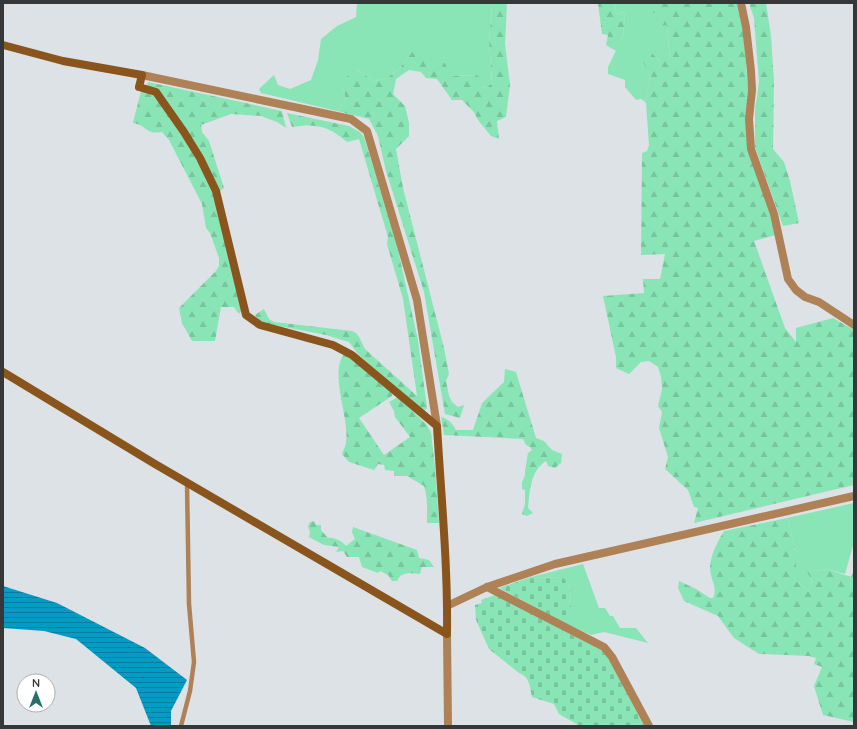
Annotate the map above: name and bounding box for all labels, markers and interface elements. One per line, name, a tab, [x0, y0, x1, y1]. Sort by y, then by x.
north arrow	[16, 673, 56, 713]
text: N	[32, 676, 40, 690]

